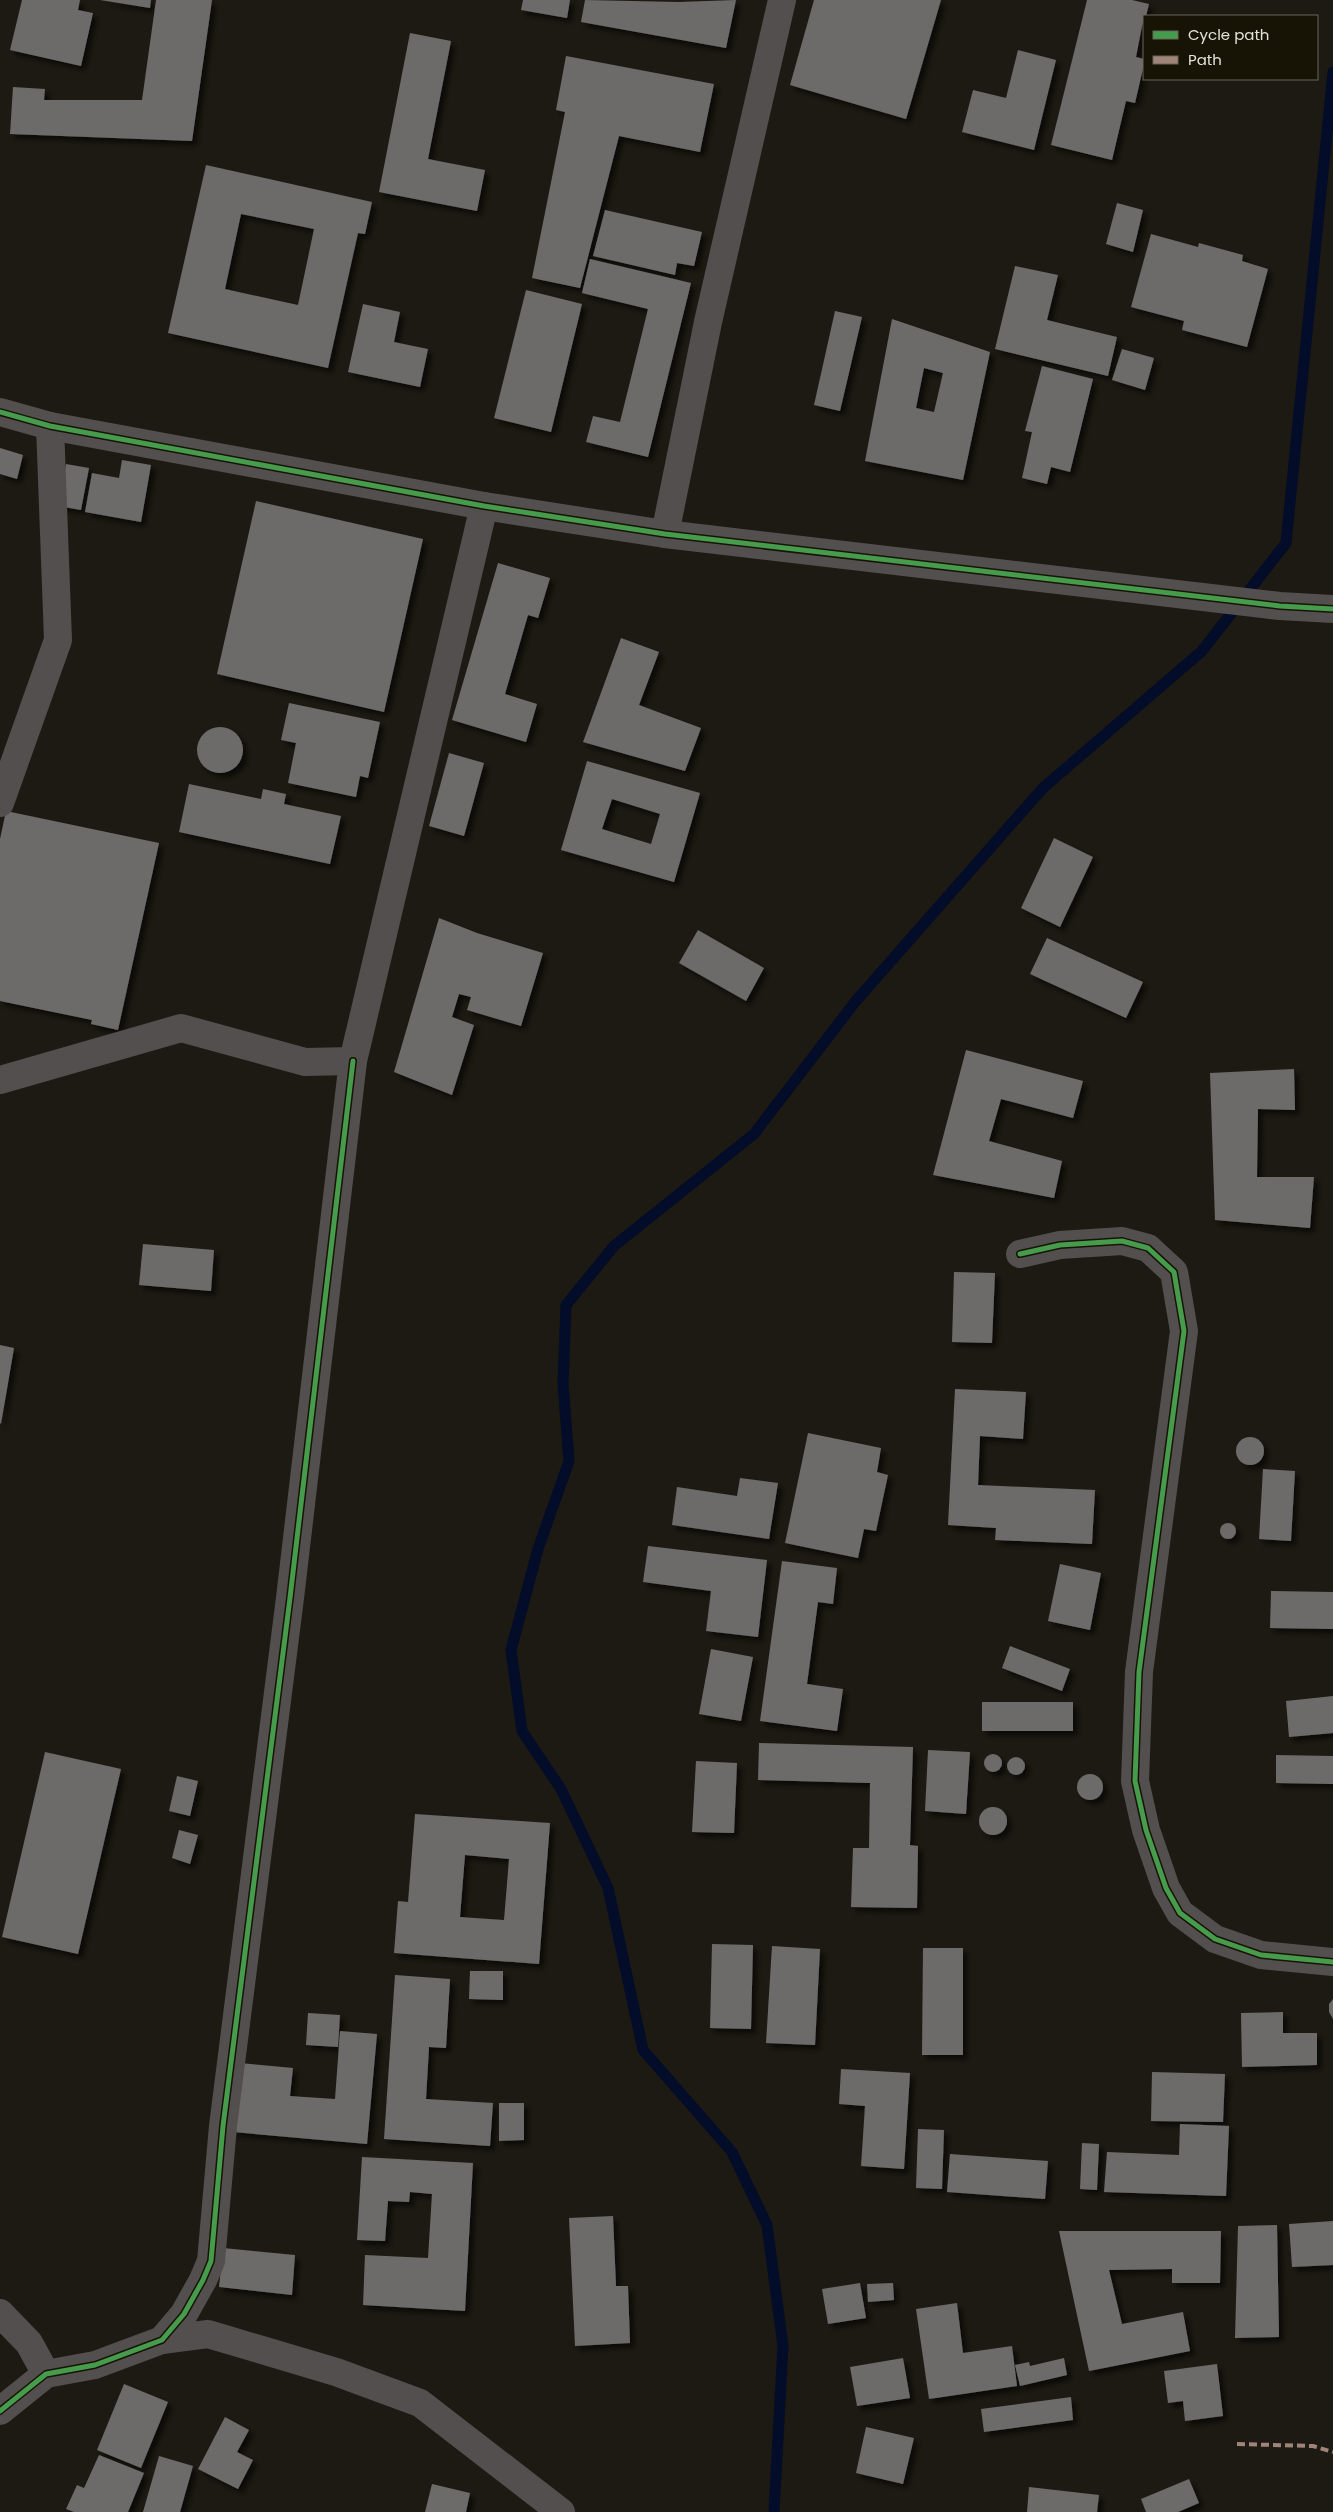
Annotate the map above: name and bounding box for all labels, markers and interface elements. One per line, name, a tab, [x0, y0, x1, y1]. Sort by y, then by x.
legend	[1143, 15, 1318, 80]
text: Cycle path	[1188, 24, 1269, 45]
text: Path	[1188, 49, 1222, 70]

